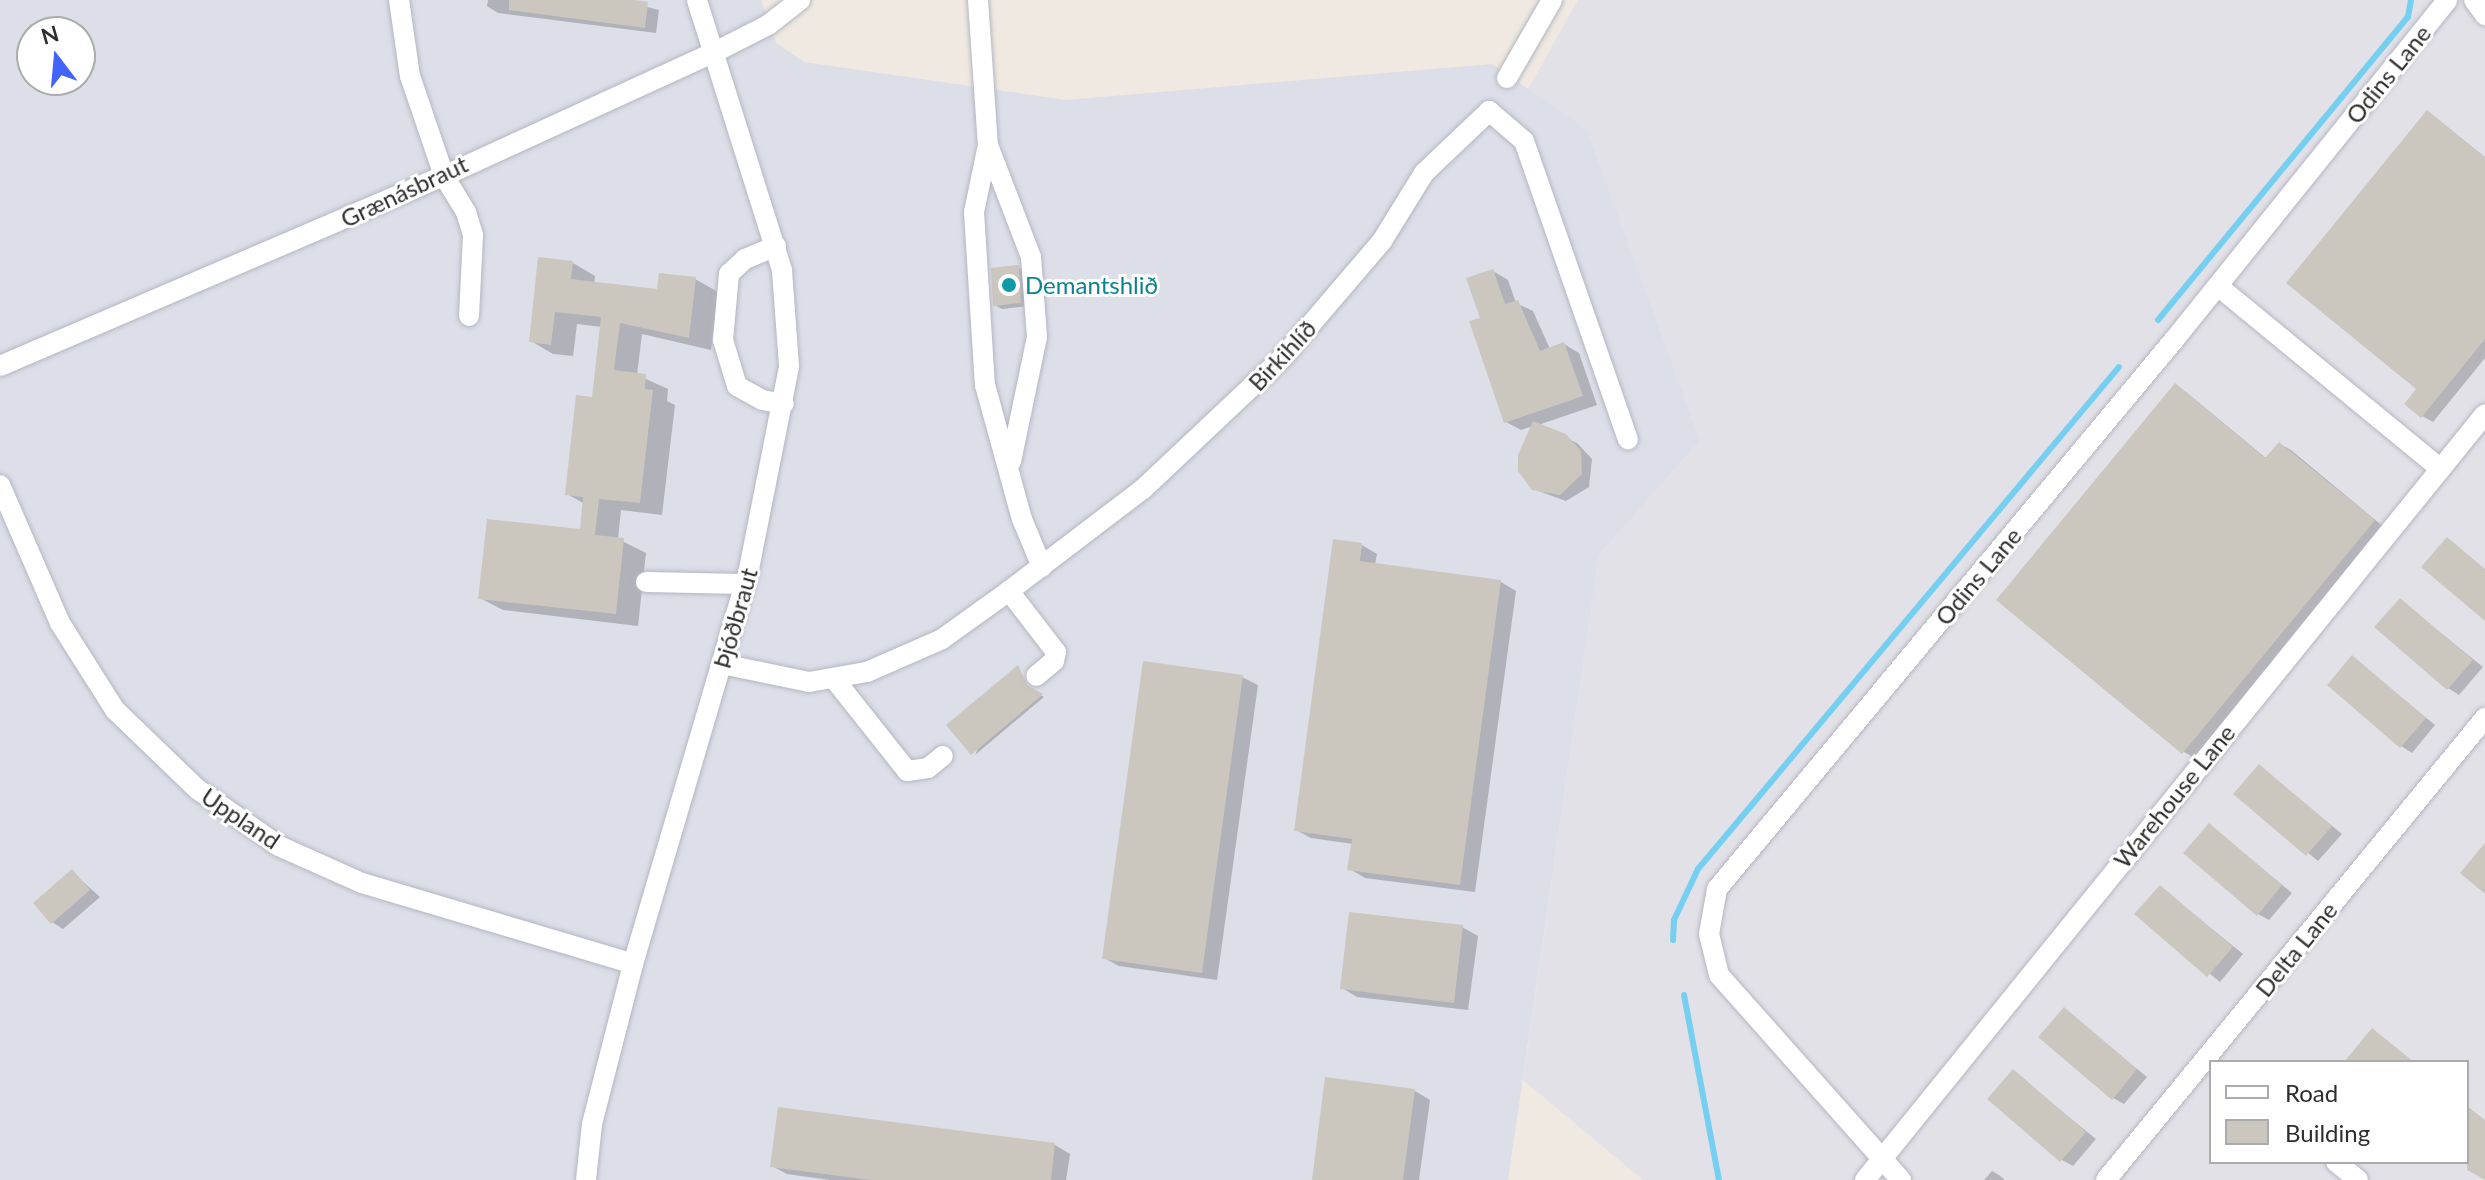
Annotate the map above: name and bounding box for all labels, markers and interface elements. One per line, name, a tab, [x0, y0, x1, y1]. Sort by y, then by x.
north arrow	[16, 16, 96, 96]
text: N	[38, 19, 62, 50]
street label: Odins Lane	[2340, 19, 2436, 129]
street label: Grænásbraut	[336, 149, 472, 233]
place label: Demantshlið	[1025, 271, 1158, 299]
marker: Demantshlið	[1000, 276, 1018, 294]
street label: Birkihlíð	[1242, 314, 1322, 396]
street label: Odins Lane	[1929, 521, 2027, 631]
street label: Þjóðbraut	[707, 564, 763, 672]
street label: Warehouse Lane	[2107, 718, 2241, 874]
street label: Uppland	[196, 781, 286, 855]
street label: Delta Lane	[2249, 896, 2343, 1002]
legend	[2209, 1060, 2469, 1164]
text: Road	[2285, 1078, 2338, 1107]
text: Building	[2285, 1118, 2370, 1147]

